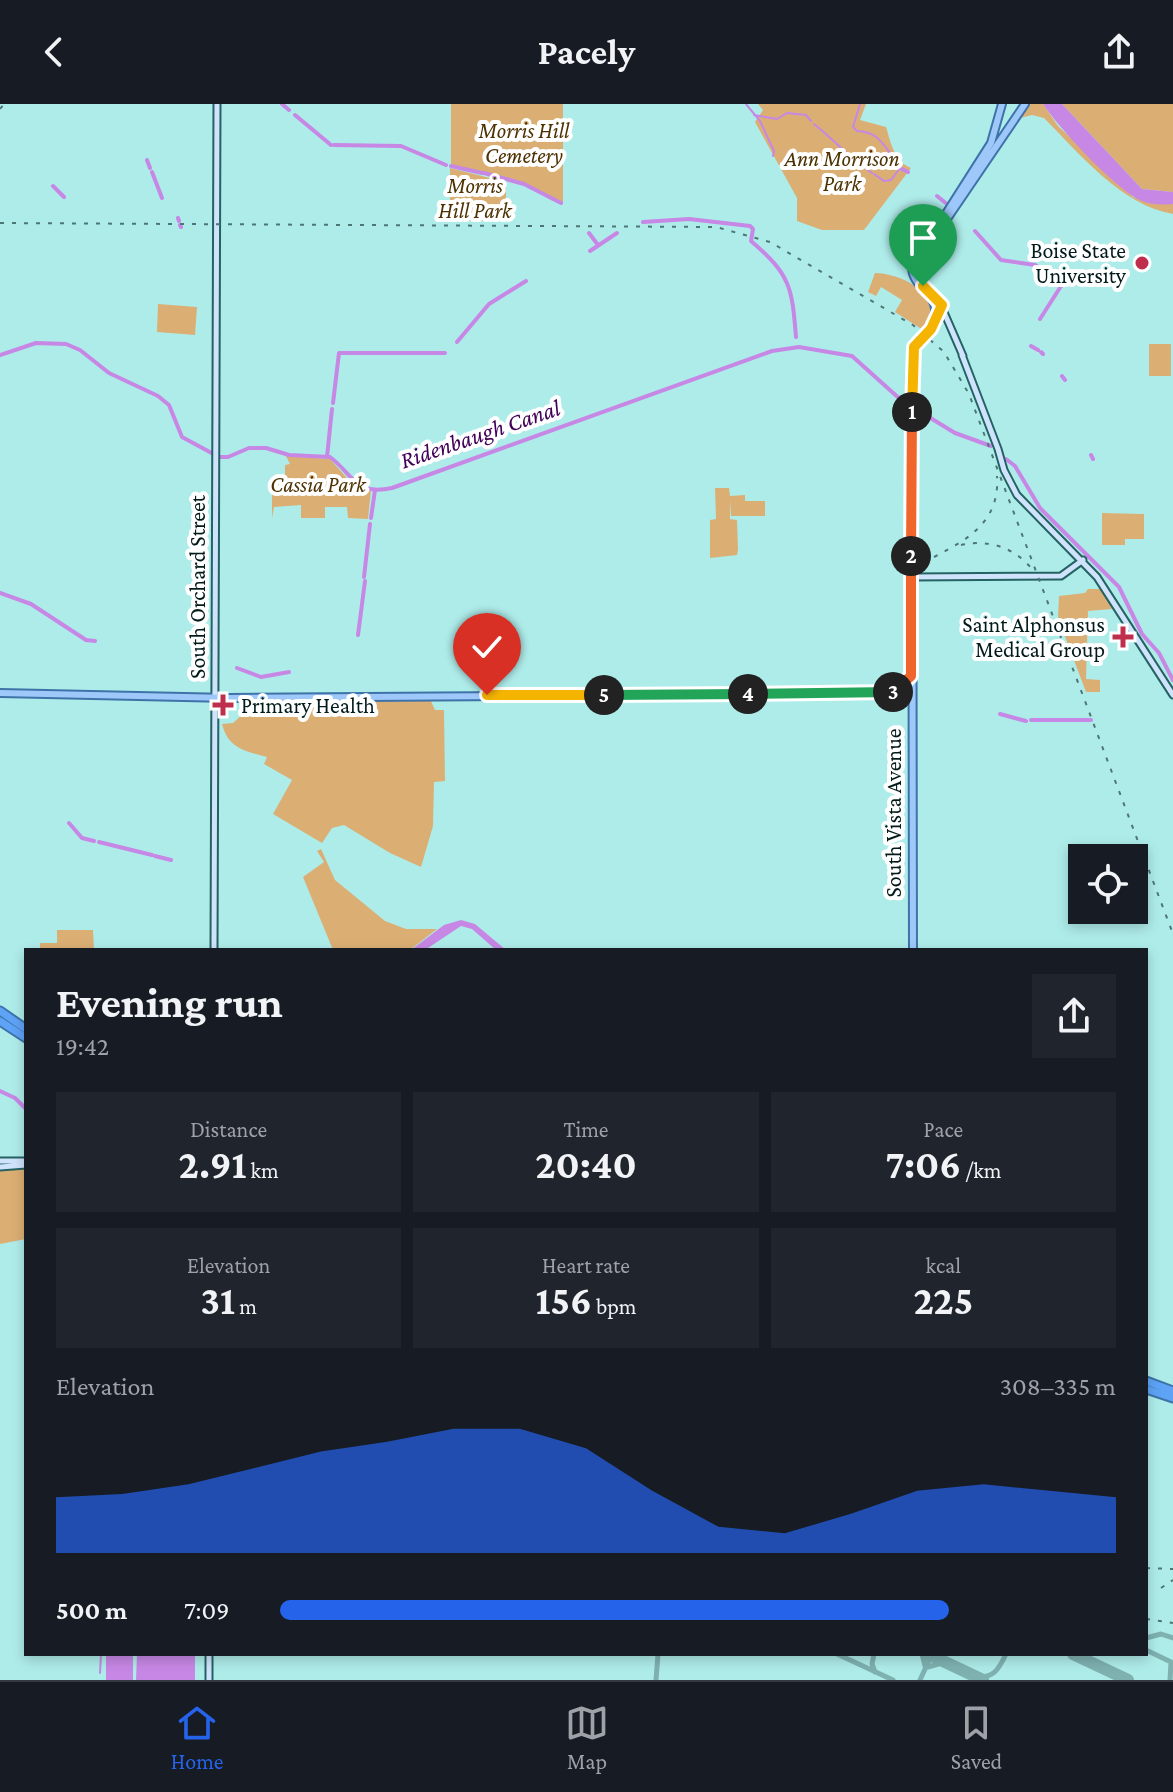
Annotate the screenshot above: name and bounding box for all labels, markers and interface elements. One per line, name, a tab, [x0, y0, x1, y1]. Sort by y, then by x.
icon: back	[32, 30, 76, 74]
icon: share	[1097, 30, 1141, 74]
text: Pacely	[538, 32, 635, 72]
park label: Morris Hill Cemetery	[478, 118, 570, 168]
park label: Ann Morrison Park	[783, 146, 900, 196]
park label: Morris Hill Park	[438, 173, 513, 223]
pin	[889, 204, 957, 286]
icon: arrive	[901, 216, 945, 260]
place label: Boise State University	[1030, 238, 1127, 288]
marker: Boise State University	[1133, 254, 1151, 272]
pin: 1	[892, 392, 932, 432]
water label: Ridenbaugh Canal	[396, 393, 564, 474]
text: 1	[908, 399, 916, 424]
park label: Cassia Park	[270, 472, 367, 497]
street label: South Orchard Street	[185, 494, 210, 679]
pin: 2	[891, 536, 931, 576]
text: 2	[905, 543, 917, 568]
place label: Saint Alphonsus Medical Group	[962, 612, 1105, 662]
pin	[453, 613, 521, 695]
icon: check	[465, 625, 509, 669]
marker: Saint Alphonsus Medical Group	[1112, 626, 1134, 648]
pin: 3	[873, 672, 913, 712]
pin: 4	[728, 674, 768, 714]
pin: 5	[584, 675, 624, 715]
text: 3	[888, 679, 898, 704]
text: 4	[742, 681, 754, 706]
text: 5	[599, 682, 609, 707]
place label: Primary Health	[241, 693, 375, 718]
marker: Primary Health	[212, 694, 234, 716]
street label: South Vista Avenue	[881, 729, 906, 897]
map controls	[1068, 844, 1148, 924]
button: locate	[1068, 844, 1148, 924]
button: share	[1032, 974, 1116, 1058]
text: Evening run	[56, 978, 283, 1026]
text: 19:42	[56, 1032, 109, 1061]
text: Distance	[190, 1117, 267, 1142]
text: Time	[563, 1117, 609, 1142]
text: Pace	[924, 1117, 963, 1142]
text: 2.91	[179, 1142, 246, 1187]
text: 20:40	[535, 1142, 637, 1187]
text: 7:06	[885, 1142, 961, 1187]
text: km	[246, 1158, 279, 1183]
text: /km	[961, 1158, 1001, 1183]
text: Elevation	[187, 1253, 270, 1278]
text: Heart rate	[542, 1253, 630, 1278]
text: kcal	[926, 1253, 961, 1278]
text: 31	[201, 1278, 235, 1323]
text: 156	[535, 1278, 592, 1323]
text: 225	[913, 1278, 973, 1323]
text: m	[235, 1294, 257, 1319]
text: bpm	[592, 1294, 637, 1319]
text: Elevation	[56, 1372, 154, 1401]
text: 308–335 m	[1000, 1372, 1116, 1401]
text: 500 m	[56, 1596, 127, 1625]
text: 7:09	[184, 1596, 229, 1625]
tab: Home	[171, 1701, 223, 1774]
tab: Map	[565, 1701, 609, 1774]
tab: Saved	[951, 1701, 1002, 1774]

